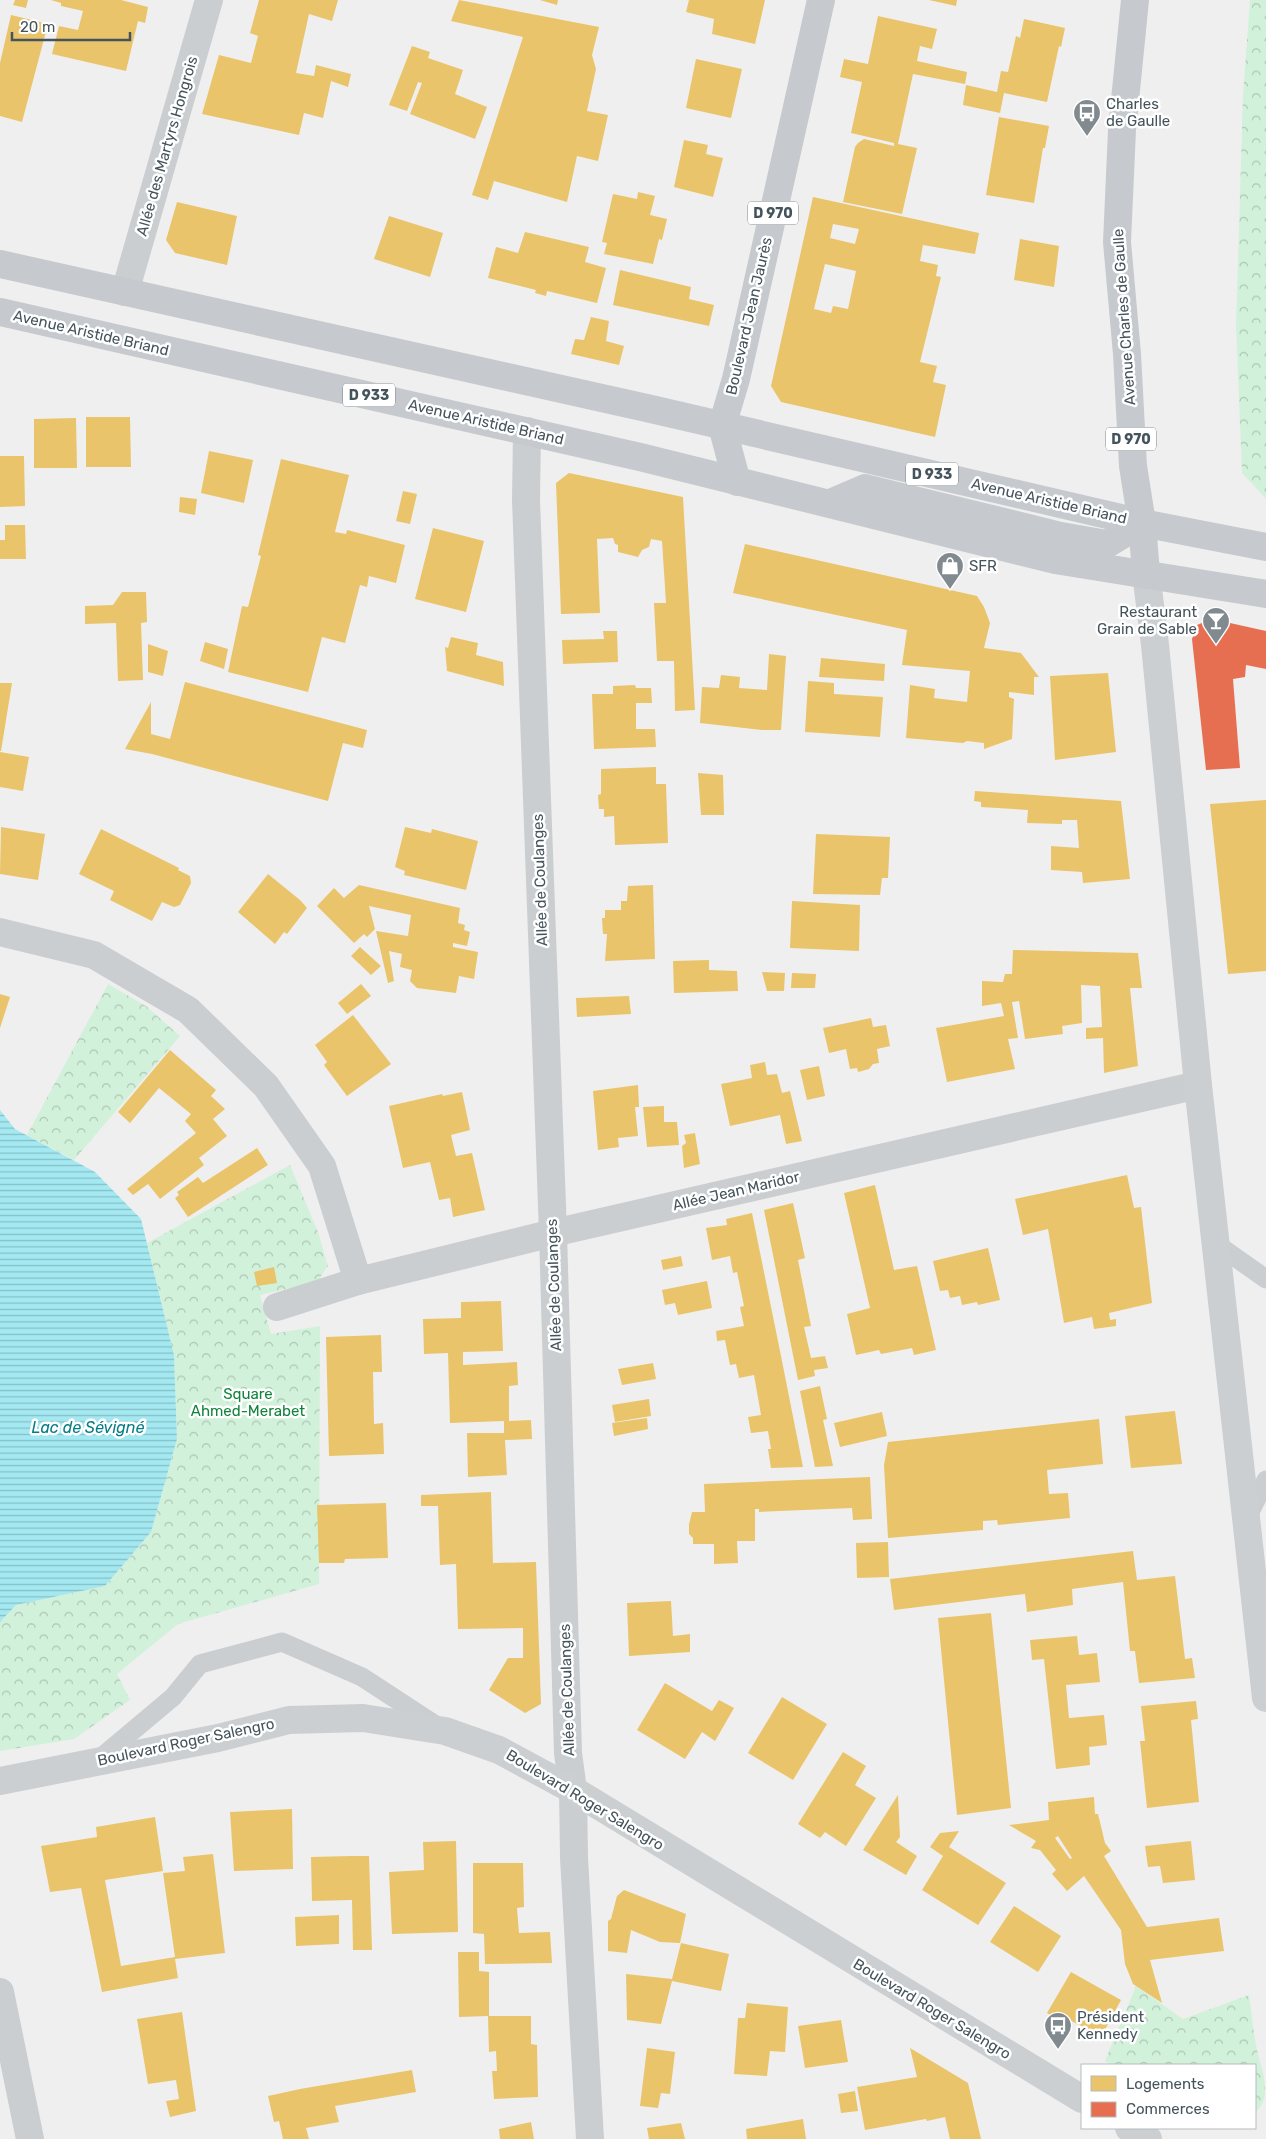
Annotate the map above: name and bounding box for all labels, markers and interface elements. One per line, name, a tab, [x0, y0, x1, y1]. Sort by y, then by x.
scale bar	[12, 10, 130, 42]
text: 20 m	[20, 18, 55, 36]
street label: Allée des Martyrs Hongrois	[133, 54, 201, 238]
place label: Charles de Gaulle	[1106, 95, 1170, 130]
bus stop icon: Charles de Gaulle	[1072, 98, 1102, 137]
road number: D 970	[748, 202, 798, 224]
street label: Avenue Charles de Gaulle	[1109, 228, 1139, 406]
street label: Boulevard Jean Jaurès	[722, 235, 776, 397]
street label: Avenue Aristide Briand	[12, 306, 170, 360]
road number: D 933	[343, 384, 395, 406]
street label: Avenue Aristide Briand	[407, 395, 565, 449]
road number: D 970	[1106, 428, 1156, 450]
road number: D 933	[906, 462, 958, 486]
street label: Avenue Aristide Briand	[970, 474, 1128, 528]
shop icon: SFR	[935, 551, 965, 590]
place label: SFR	[969, 557, 997, 575]
place label: Restaurant Grain de Sable	[1097, 603, 1197, 638]
bar icon: Restaurant Grain de Sable	[1201, 606, 1231, 645]
street label: Allée de Coulanges	[529, 813, 551, 947]
street label: Allée Jean Maridor	[671, 1168, 801, 1214]
street label: Allée de Coulanges	[543, 1218, 565, 1352]
park label: Square Ahmed-Merabet	[191, 1385, 305, 1420]
water label: Lac de Sévigné	[32, 1418, 145, 1437]
street label: Allée de Coulanges	[556, 1623, 578, 1757]
street label: Boulevard Roger Salengro	[96, 1714, 276, 1770]
street label: Boulevard Roger Salengro	[503, 1746, 667, 1854]
street label: Boulevard Roger Salengro	[850, 1955, 1014, 2063]
place label: Président Kennedy	[1077, 2008, 1144, 2043]
bus stop icon: Président Kennedy	[1043, 2011, 1073, 2050]
legend	[1081, 2064, 1256, 2129]
text: Logements	[1126, 2075, 1205, 2093]
text: Commerces	[1126, 2100, 1210, 2118]

